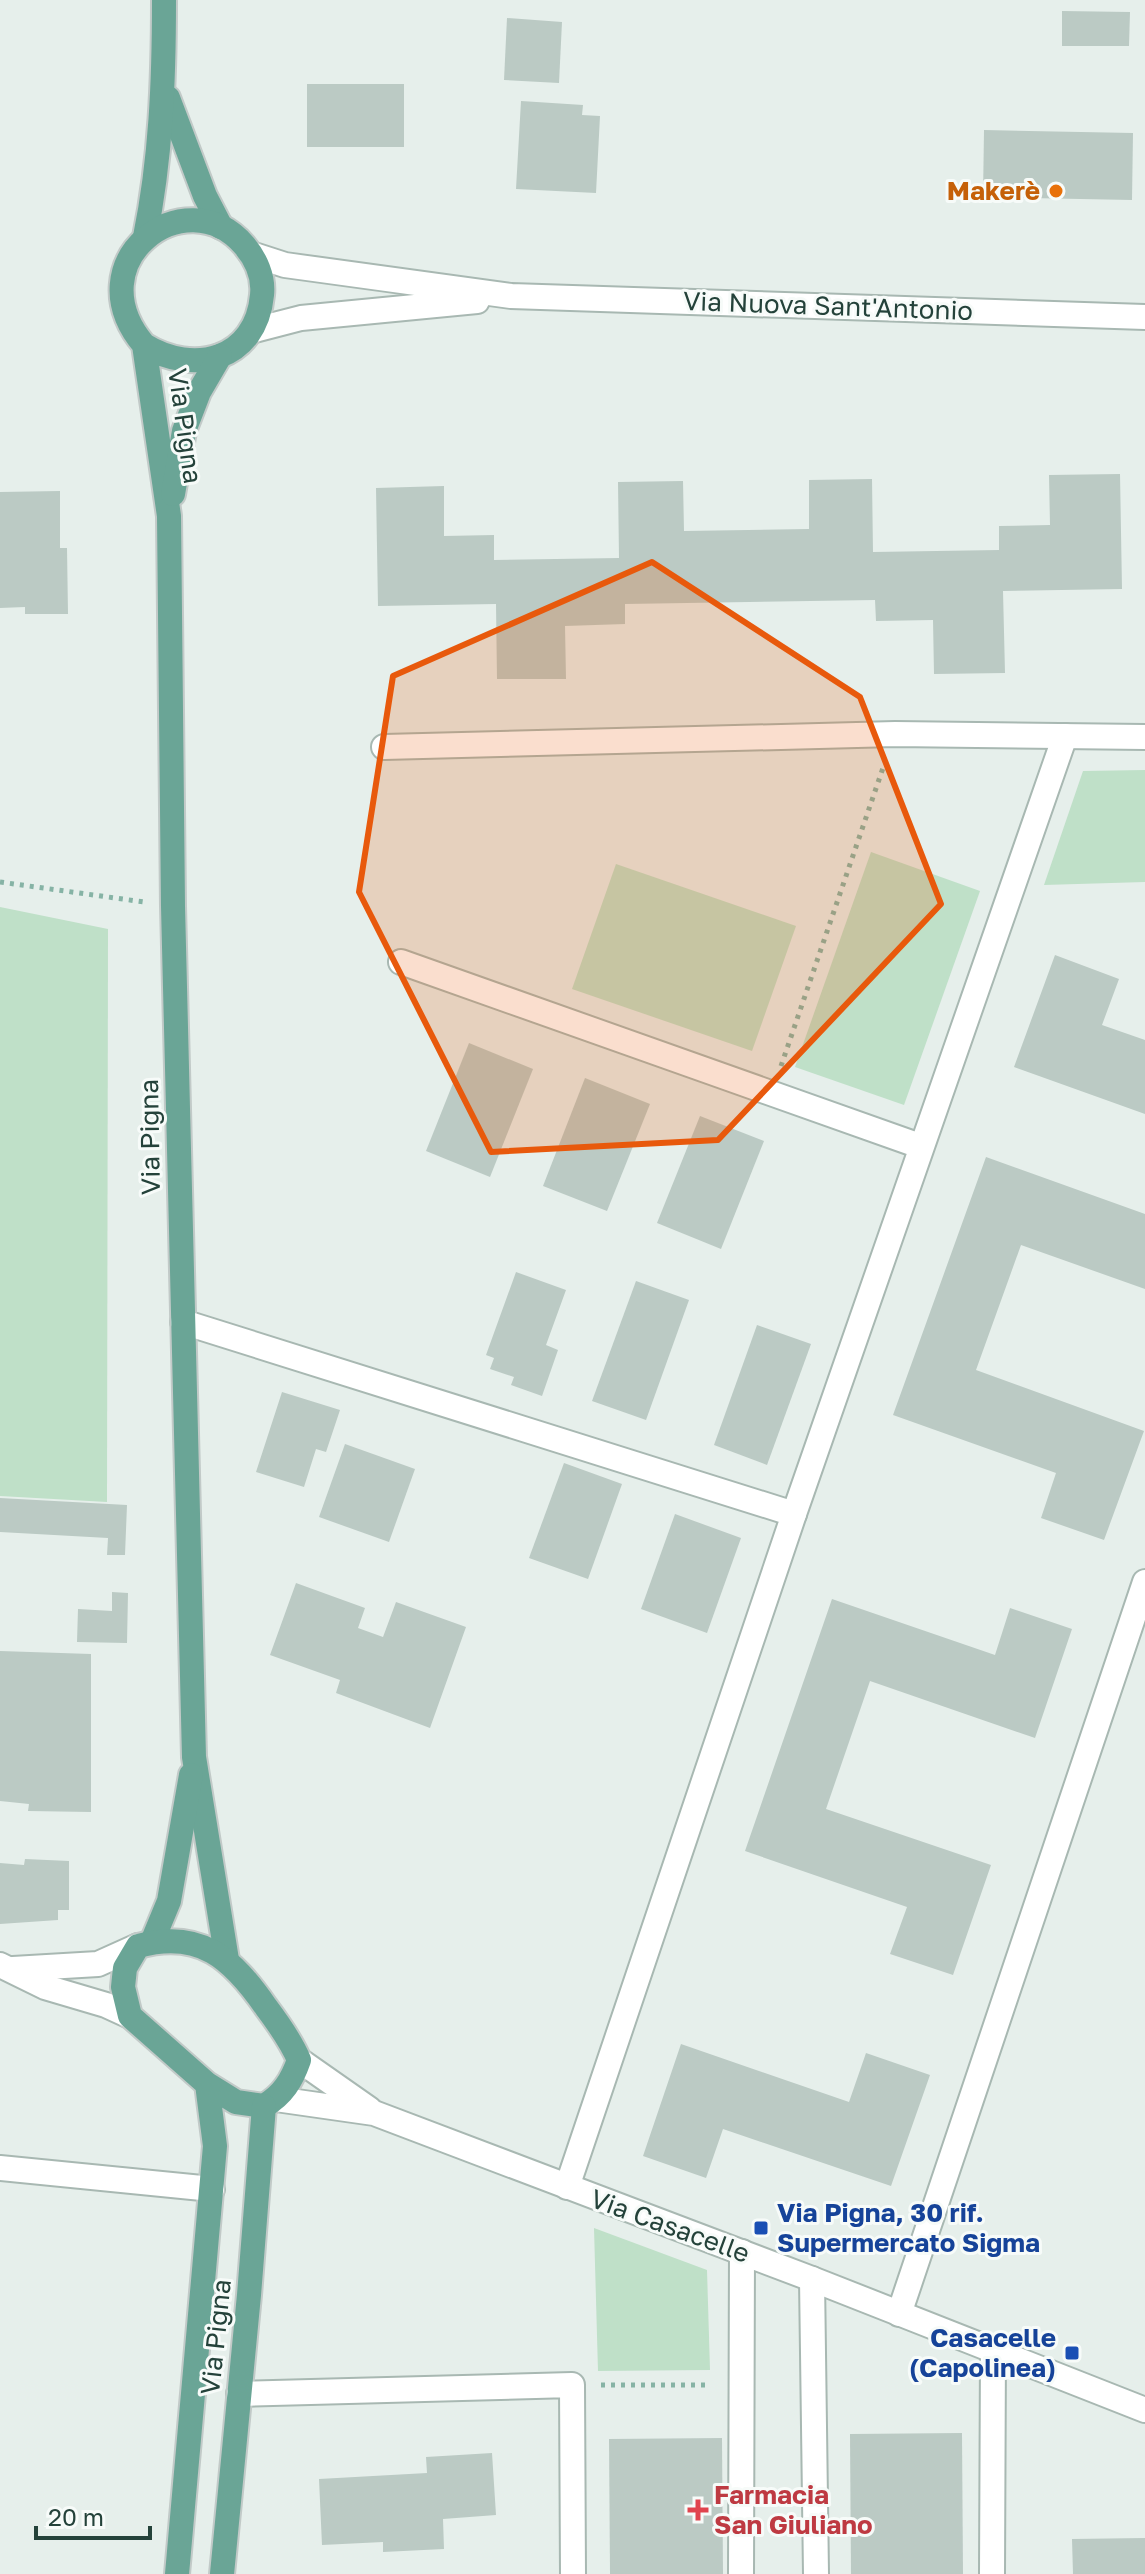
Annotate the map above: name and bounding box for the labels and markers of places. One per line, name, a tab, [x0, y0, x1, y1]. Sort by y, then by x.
place label: Makerè	[947, 175, 1040, 206]
marker: Makerè	[1047, 182, 1065, 200]
place label: Via Pigna, 30 rif. Supermercato Sigma	[777, 2197, 1040, 2258]
marker: Via Pigna, 30 rif. Supermercato Sigma	[752, 2219, 770, 2237]
place label: Casacelle (Capolinea)	[909, 2322, 1056, 2383]
marker: Casacelle (Capolinea)	[1063, 2344, 1081, 2362]
place label: Farmacia San Giuliano	[714, 2479, 873, 2540]
marker: Farmacia San Giuliano	[689, 2501, 707, 2519]

